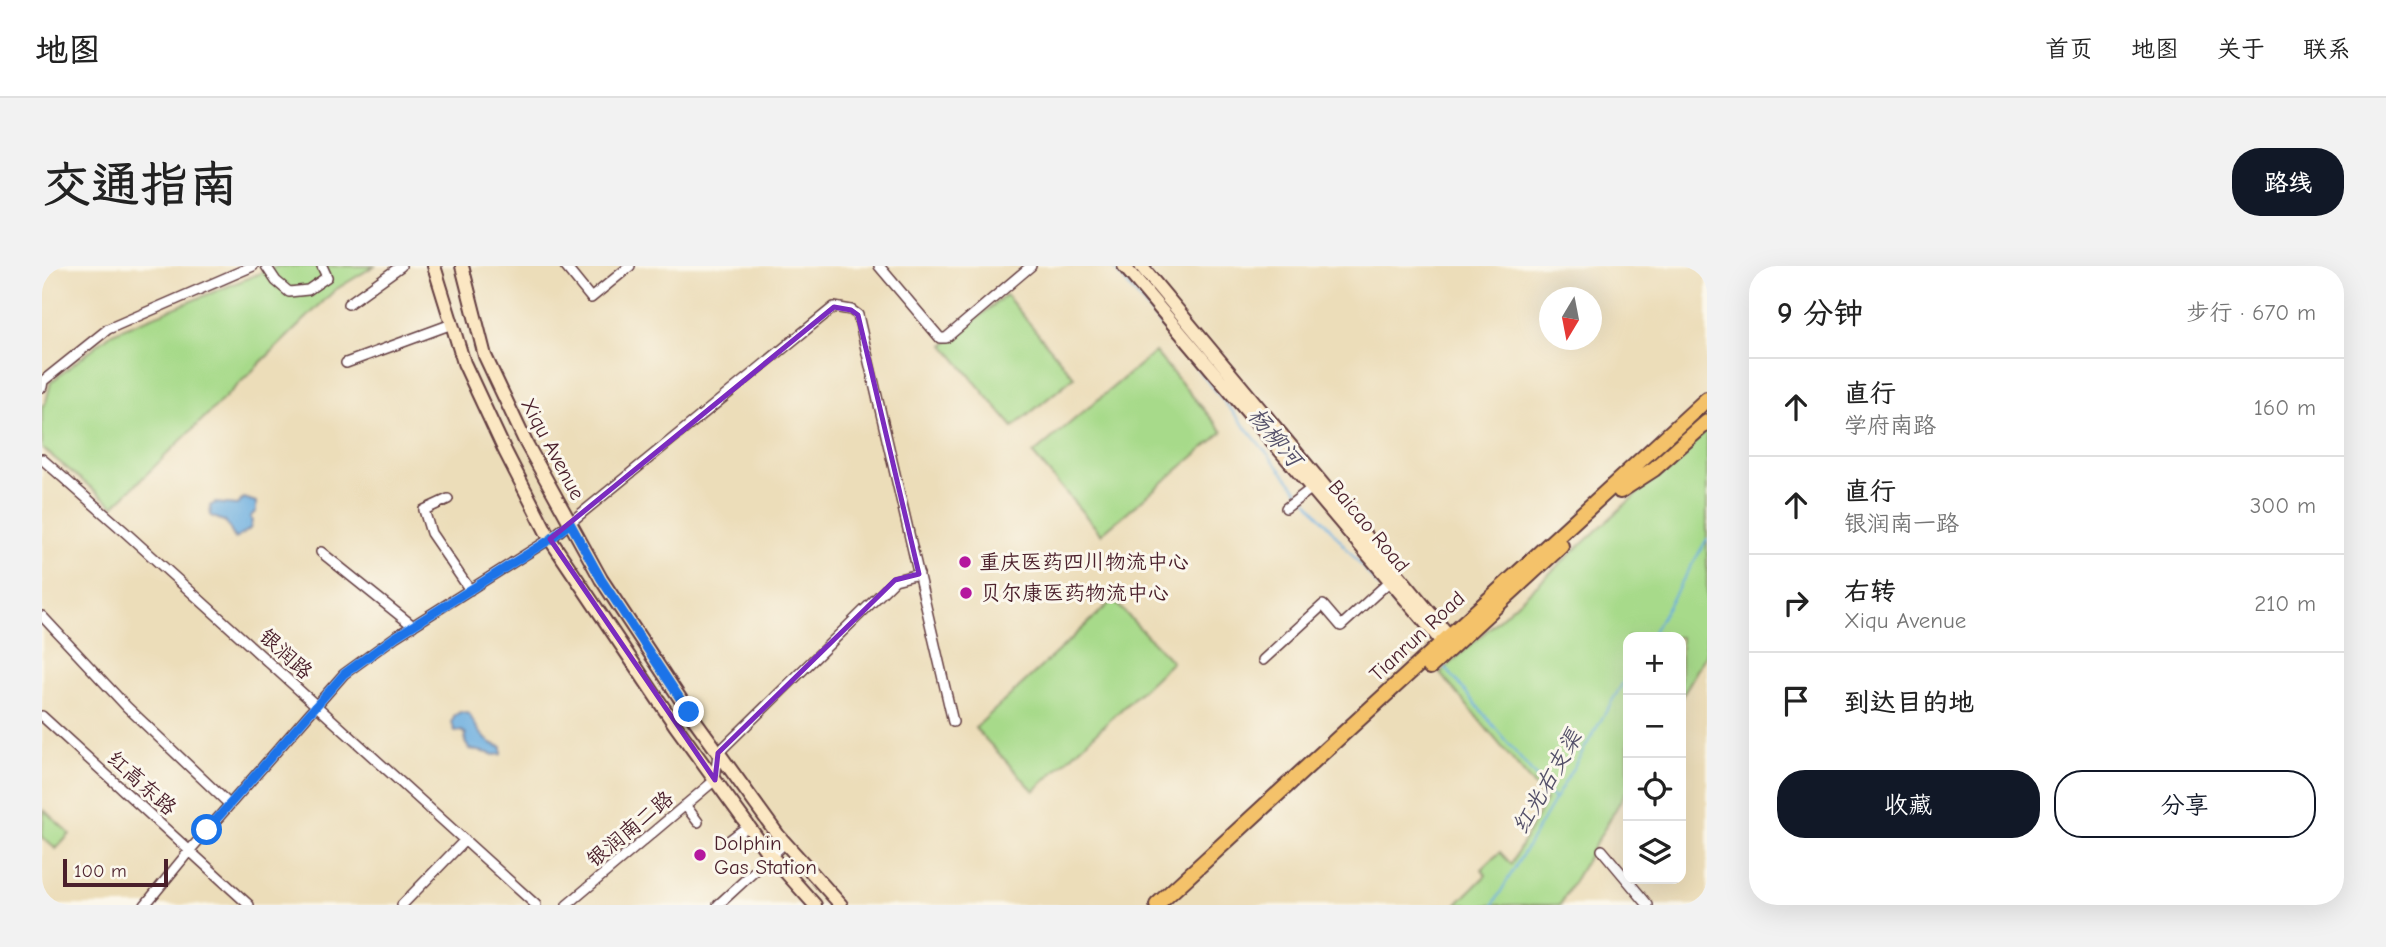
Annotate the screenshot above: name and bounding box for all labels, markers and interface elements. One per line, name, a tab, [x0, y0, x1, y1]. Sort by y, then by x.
text: 地图	[35, 31, 101, 69]
text: 首页	[2045, 35, 2093, 63]
text: 地图	[2131, 35, 2179, 63]
text: 关于	[2217, 35, 2265, 63]
text: 联系	[2303, 35, 2351, 63]
button: 路线	[2232, 148, 2344, 216]
text: 交通指南	[42, 157, 238, 213]
north arrow	[1539, 287, 1602, 350]
text: 9 分钟	[1777, 296, 1863, 331]
text: 步行 · 670 m	[2187, 299, 2316, 326]
text: 直行	[1844, 379, 1896, 409]
icon: ahead	[1777, 388, 1815, 426]
street label: Xiqu Avenue	[516, 394, 590, 504]
text: 160 m	[2254, 394, 2316, 421]
water label: 杨柳河	[1242, 402, 1310, 475]
text: 学府南路	[1844, 412, 1936, 439]
street label: Baicao Road	[1323, 475, 1415, 577]
text: 直行	[1844, 477, 1896, 507]
icon: ahead	[1777, 486, 1815, 524]
text: 300 m	[2250, 492, 2316, 519]
text: 银润南一路	[1844, 510, 1959, 537]
place label: 重庆医药四川物流中心	[979, 550, 1189, 574]
marker: 重庆医药四川物流中心	[957, 554, 973, 570]
text: 右转	[1844, 577, 1896, 607]
place label: 贝尔康医药物流中心	[980, 581, 1169, 605]
icon: right	[1777, 584, 1815, 622]
marker: 贝尔康医药物流中心	[958, 585, 974, 601]
street label: Tianrun Road	[1364, 586, 1470, 686]
text: 210 m	[2254, 590, 2316, 617]
text: Xiqu Avenue	[1844, 607, 1966, 634]
street label: 银润路	[255, 624, 317, 684]
map controls	[1623, 632, 1686, 884]
button: +	[1623, 632, 1686, 695]
icon: arrive	[1777, 682, 1815, 720]
text: 到达目的地	[1844, 688, 1974, 718]
button: −	[1623, 695, 1686, 758]
route end	[673, 696, 704, 727]
water label: 红光右支渠	[1507, 724, 1588, 839]
street label: 红高东路	[103, 746, 181, 820]
button: locate	[1623, 758, 1686, 821]
button: 收藏	[1777, 770, 2040, 838]
button: 分享	[2054, 770, 2316, 838]
street label: 银润南二路	[582, 786, 678, 872]
route start	[191, 814, 222, 845]
button: layers	[1623, 821, 1686, 884]
place label: Dolphin Gas Station	[714, 831, 817, 879]
marker: Dolphin Gas Station	[692, 847, 708, 863]
scale bar	[63, 856, 168, 888]
text: 100 m	[74, 860, 127, 882]

